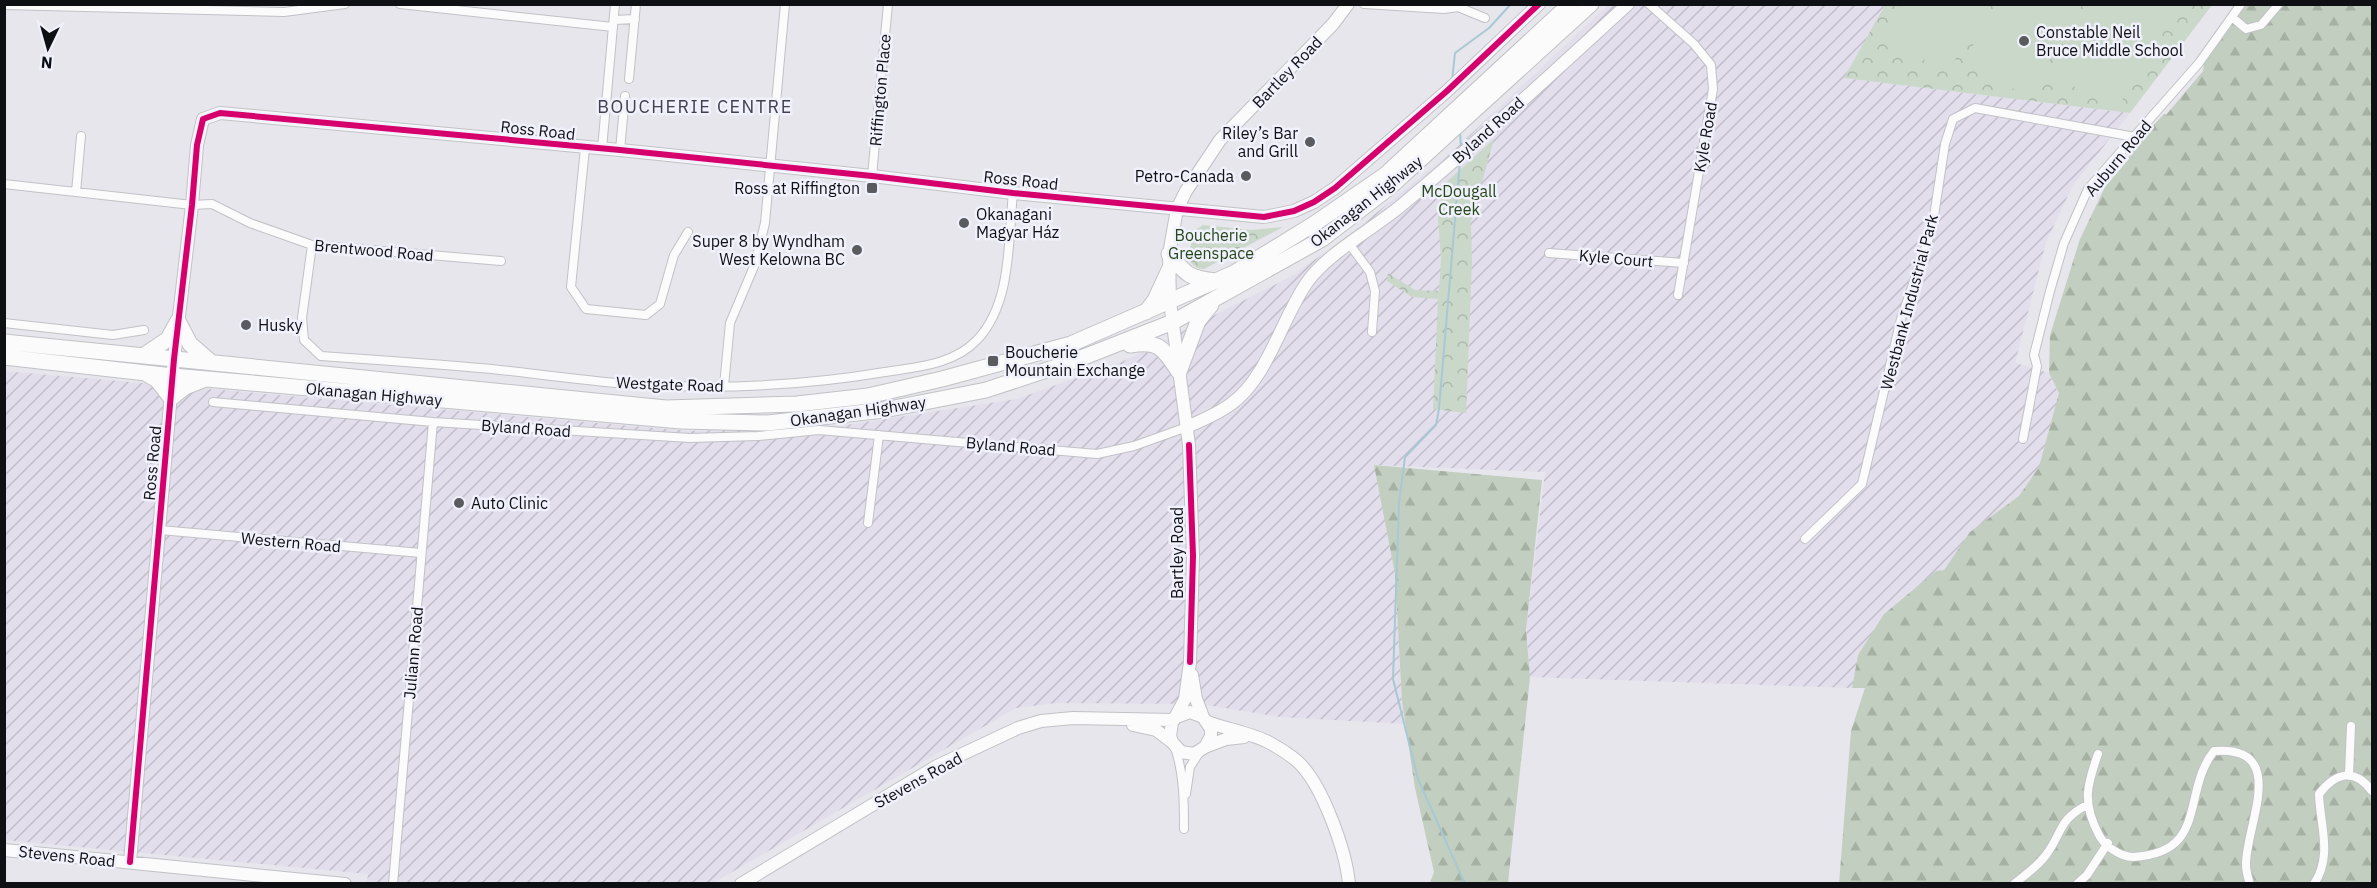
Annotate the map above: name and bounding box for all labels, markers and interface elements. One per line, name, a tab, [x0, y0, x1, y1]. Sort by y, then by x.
north arrow	[18, 18, 78, 78]
place label: Constable Neil Bruce Middle School	[2036, 22, 2183, 60]
street label: Bartley Road	[1248, 32, 1326, 112]
street label: Riffington Place	[865, 33, 895, 147]
marker: Constable Neil Bruce Middle School	[2017, 34, 2031, 48]
text: N	[40, 52, 53, 73]
street label: Byland Road	[1448, 92, 1528, 168]
district label: BOUCHERIE CENTRE	[597, 95, 793, 118]
street label: Kyle Road	[1689, 100, 1721, 174]
street label: Ross Road	[500, 116, 576, 144]
street label: Auburn Road	[2080, 116, 2156, 200]
place label: Riley’s Bar and Grill	[1222, 123, 1298, 161]
marker: Riley’s Bar and Grill	[1303, 135, 1317, 149]
street label: Okanagan Highway	[1306, 151, 1426, 251]
street label: Ross Road	[983, 166, 1059, 194]
place label: Petro-Canada	[1135, 166, 1234, 186]
marker: Petro-Canada	[1239, 169, 1253, 183]
place label: Ross at Riffington	[734, 178, 860, 198]
marker: Ross at Riffington	[865, 181, 879, 195]
park label: McDougall Creek	[1421, 181, 1497, 219]
place label: Okanagani Magyar Ház	[976, 204, 1059, 242]
street label: Westbank Industrial Park	[1876, 211, 1942, 392]
marker: Okanagani Magyar Ház	[957, 216, 971, 230]
park label: Boucherie Greenspace	[1168, 225, 1254, 263]
place label: Super 8 by Wyndham West Kelowna BC	[692, 231, 845, 269]
street label: Brentwood Road	[314, 235, 434, 265]
marker: Super 8 by Wyndham West Kelowna BC	[850, 243, 864, 257]
street label: Kyle Court	[1578, 245, 1654, 271]
place label: Husky	[258, 315, 303, 335]
marker: Husky	[239, 318, 253, 332]
place label: Boucherie Mountain Exchange	[1005, 342, 1146, 380]
marker: Boucherie Mountain Exchange	[986, 354, 1000, 368]
street label: Westgate Road	[616, 372, 724, 396]
street label: Okanagan Highway	[305, 378, 443, 410]
street label: Okanagan Highway	[789, 392, 927, 430]
street label: Byland Road	[480, 415, 572, 441]
street label: Ross Road	[139, 425, 165, 501]
street label: Byland Road	[965, 432, 1057, 460]
place label: Auto Clinic	[471, 493, 548, 513]
marker: Auto Clinic	[452, 496, 466, 510]
street label: Bartley Road	[1167, 507, 1187, 599]
street label: Western Road	[240, 528, 342, 556]
street label: Juliann Road	[399, 606, 427, 700]
street label: Stevens Road	[871, 748, 965, 812]
street label: Stevens Road	[17, 841, 117, 871]

